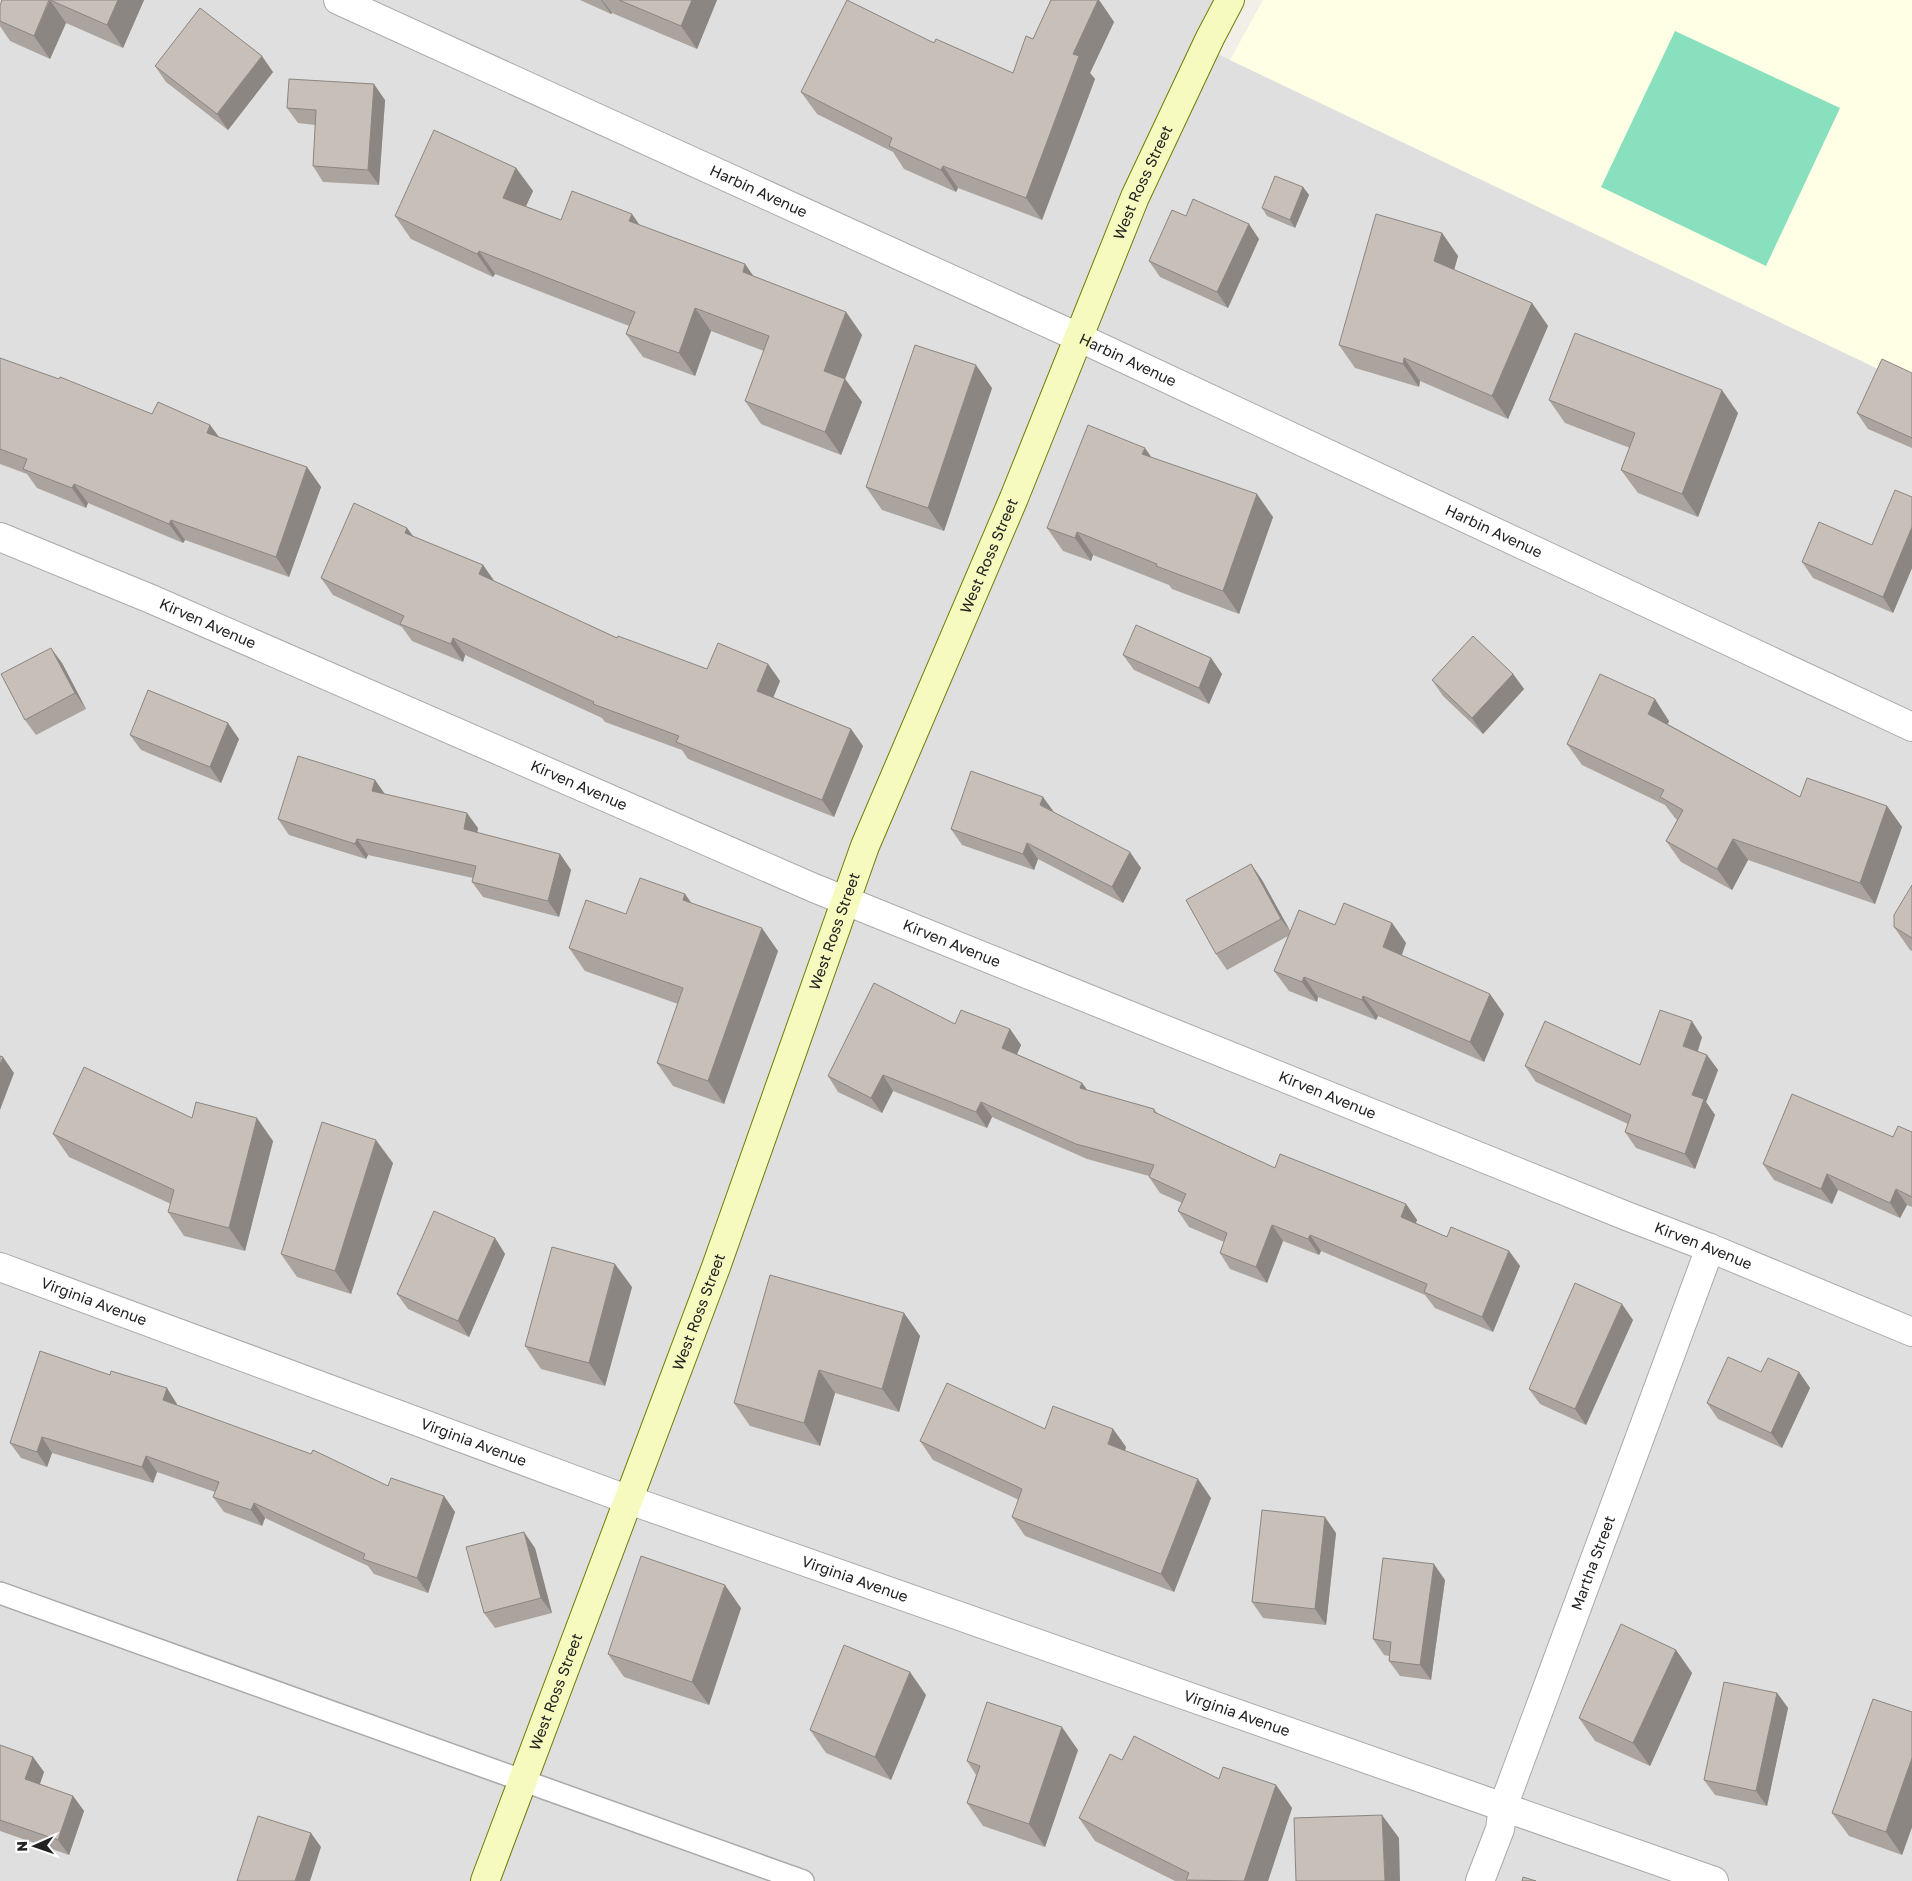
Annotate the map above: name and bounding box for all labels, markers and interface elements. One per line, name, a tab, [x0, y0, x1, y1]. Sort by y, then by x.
street label: West Ross Street	[1109, 122, 1176, 242]
street label: Harbin Avenue	[707, 161, 811, 221]
street label: Harbin Avenue	[1077, 329, 1180, 390]
street label: West Ross Street	[956, 495, 1021, 616]
street label: Harbin Avenue	[1443, 500, 1546, 561]
street label: Kirven Avenue	[157, 594, 259, 652]
street label: Kirven Avenue	[528, 756, 631, 814]
street label: West Ross Street	[805, 870, 863, 992]
street label: Kirven Avenue	[901, 915, 1004, 970]
street label: Kirven Avenue	[1276, 1067, 1379, 1122]
street label: Kirven Avenue	[1652, 1218, 1755, 1273]
street label: West Ross Street	[668, 1251, 728, 1373]
street label: Virginia Avenue	[39, 1273, 150, 1329]
street label: Virginia Avenue	[418, 1414, 530, 1469]
street label: Martha Street	[1567, 1513, 1618, 1613]
street label: Virginia Avenue	[799, 1551, 911, 1605]
street label: West Ross Street	[525, 1631, 585, 1753]
street label: Virginia Avenue	[1182, 1686, 1293, 1740]
north arrow	[10, 1821, 60, 1871]
text: N	[13, 1841, 30, 1852]

